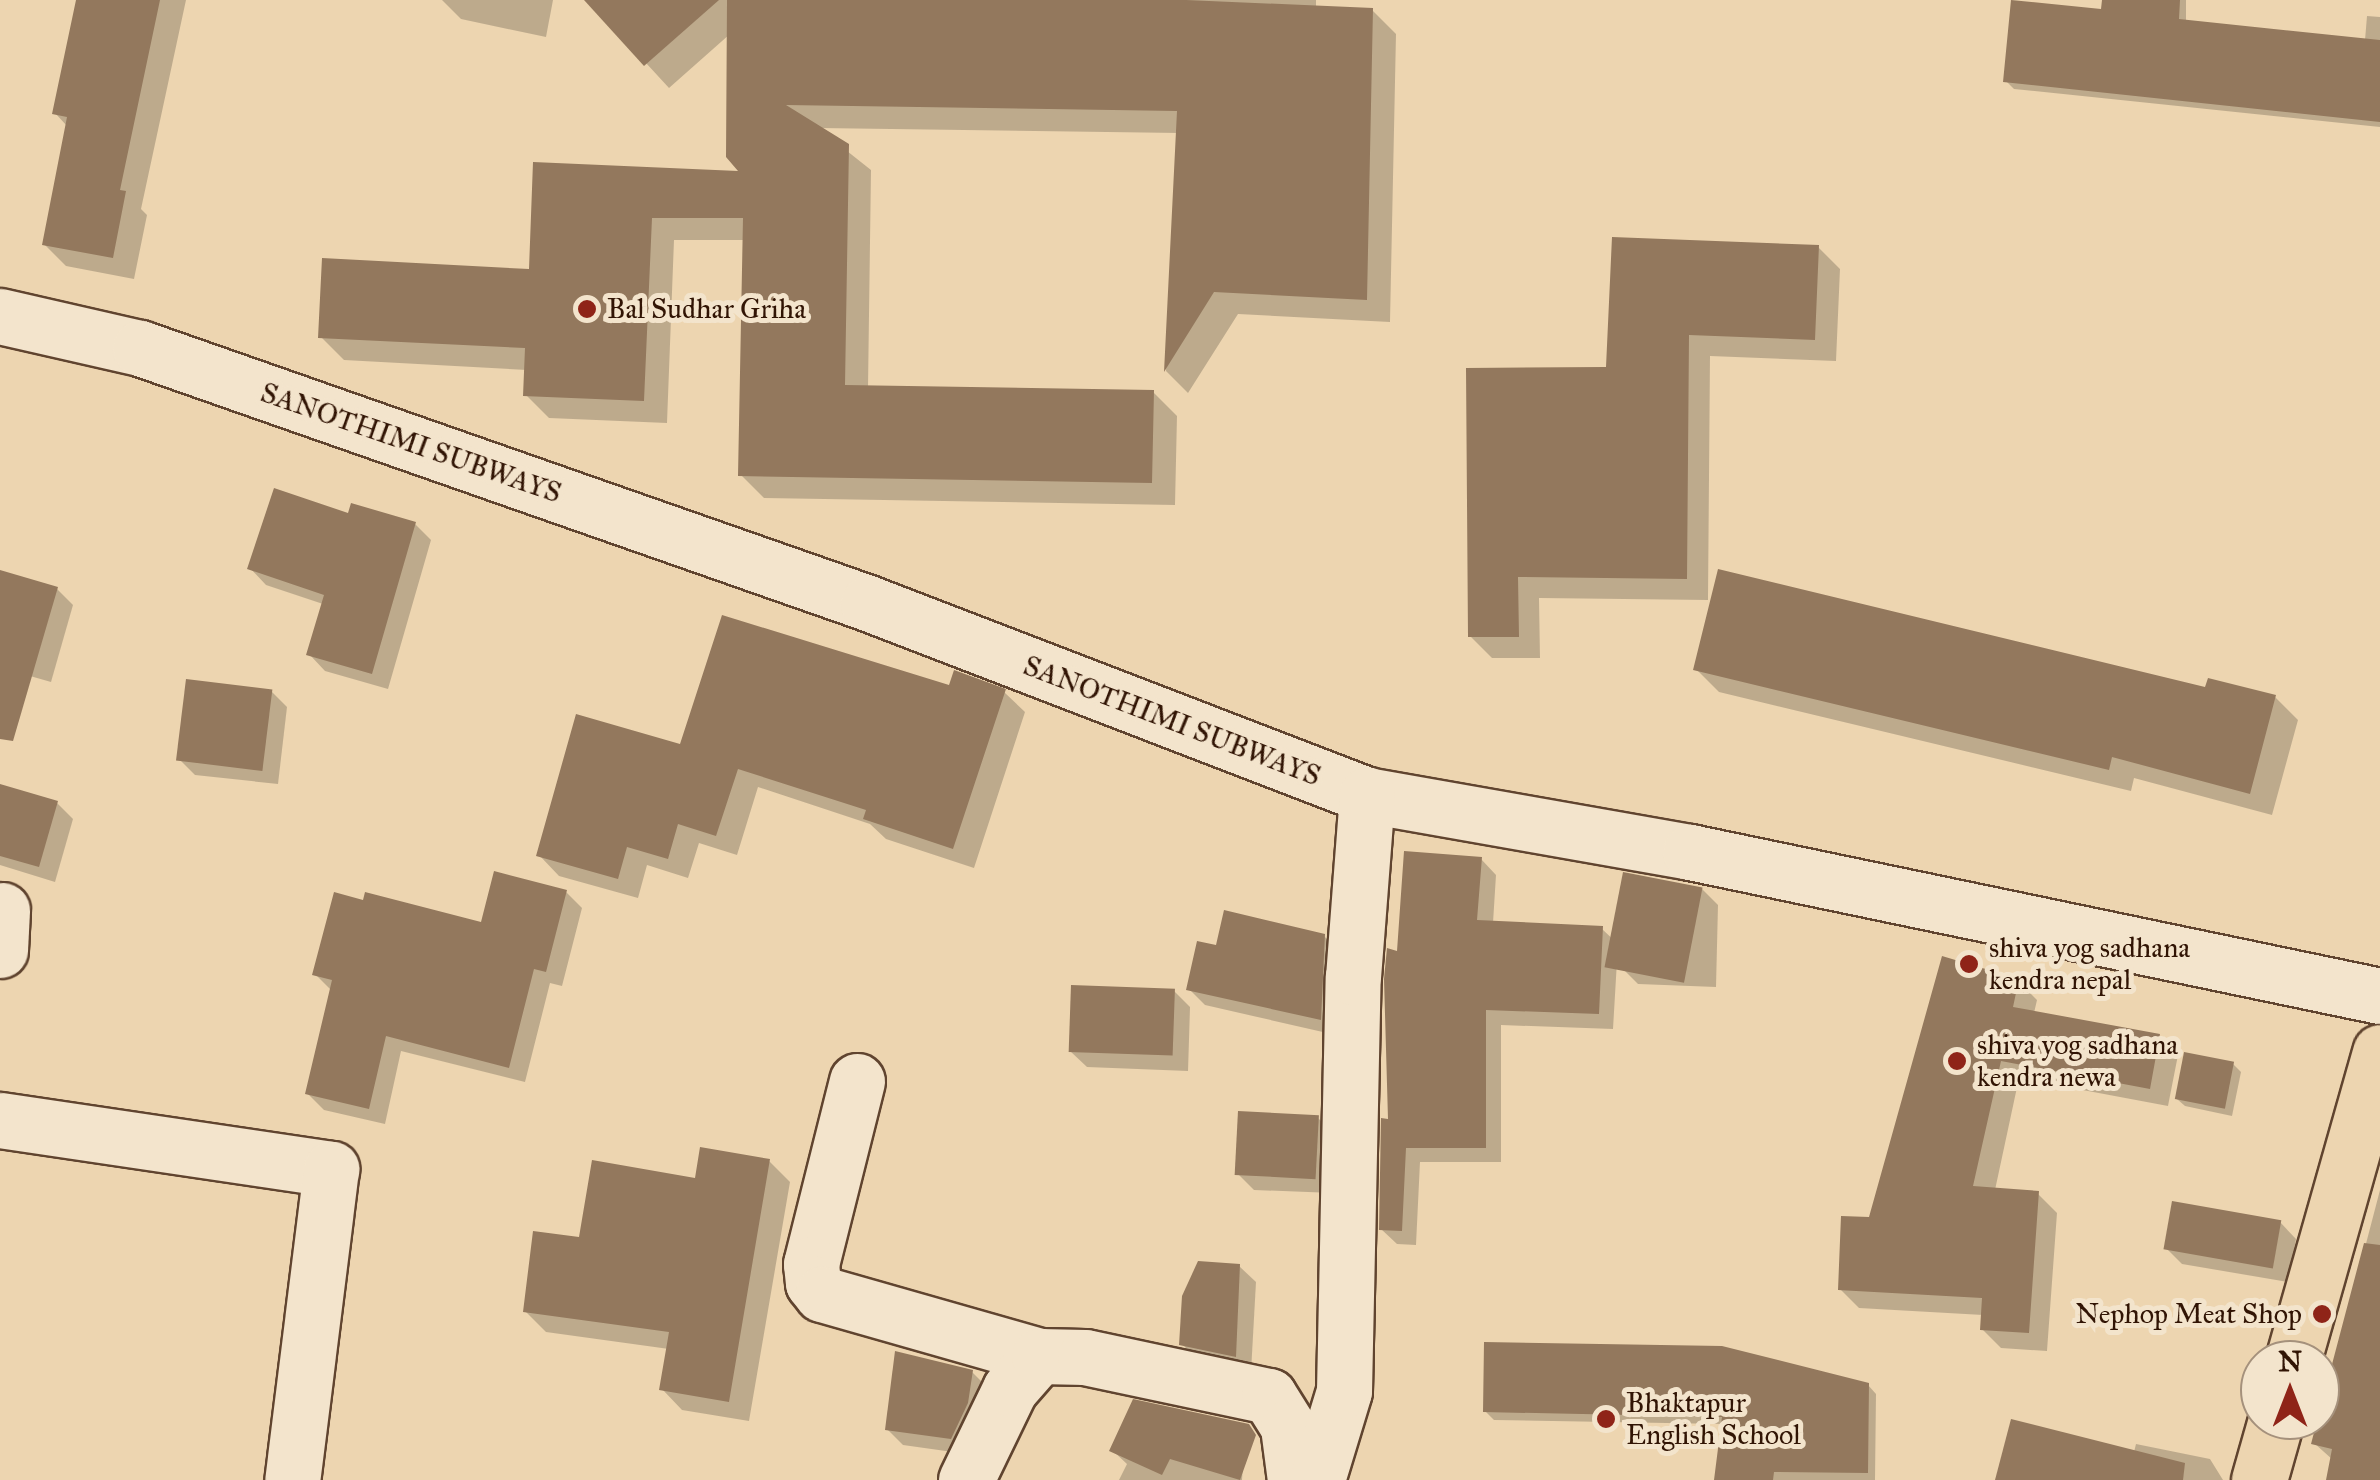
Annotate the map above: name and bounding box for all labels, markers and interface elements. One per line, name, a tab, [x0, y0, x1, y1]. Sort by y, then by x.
place label: Bal Sudhar Griha	[607, 292, 806, 326]
marker: Bal Sudhar Griha	[576, 298, 598, 320]
street label: SANOTHIMI SUBWAYS	[256, 376, 566, 510]
street label: SANOTHIMI SUBWAYS	[1019, 649, 1325, 793]
place label: shiva yog sadhana kendra nepal	[1989, 931, 2190, 997]
marker: shiva yog sadhana kendra nepal	[1958, 953, 1980, 975]
place label: shiva yog sadhana kendra newa	[1977, 1028, 2178, 1094]
marker: shiva yog sadhana kendra newa	[1946, 1050, 1968, 1072]
place label: Nephop Meat Shop	[2075, 1297, 2302, 1331]
marker: Nephop Meat Shop	[2311, 1303, 2333, 1325]
north arrow	[2240, 1340, 2340, 1440]
text: N	[2278, 1344, 2302, 1379]
place label: Bhaktapur English School	[1626, 1386, 1801, 1452]
marker: Bhaktapur English School	[1595, 1408, 1617, 1430]

